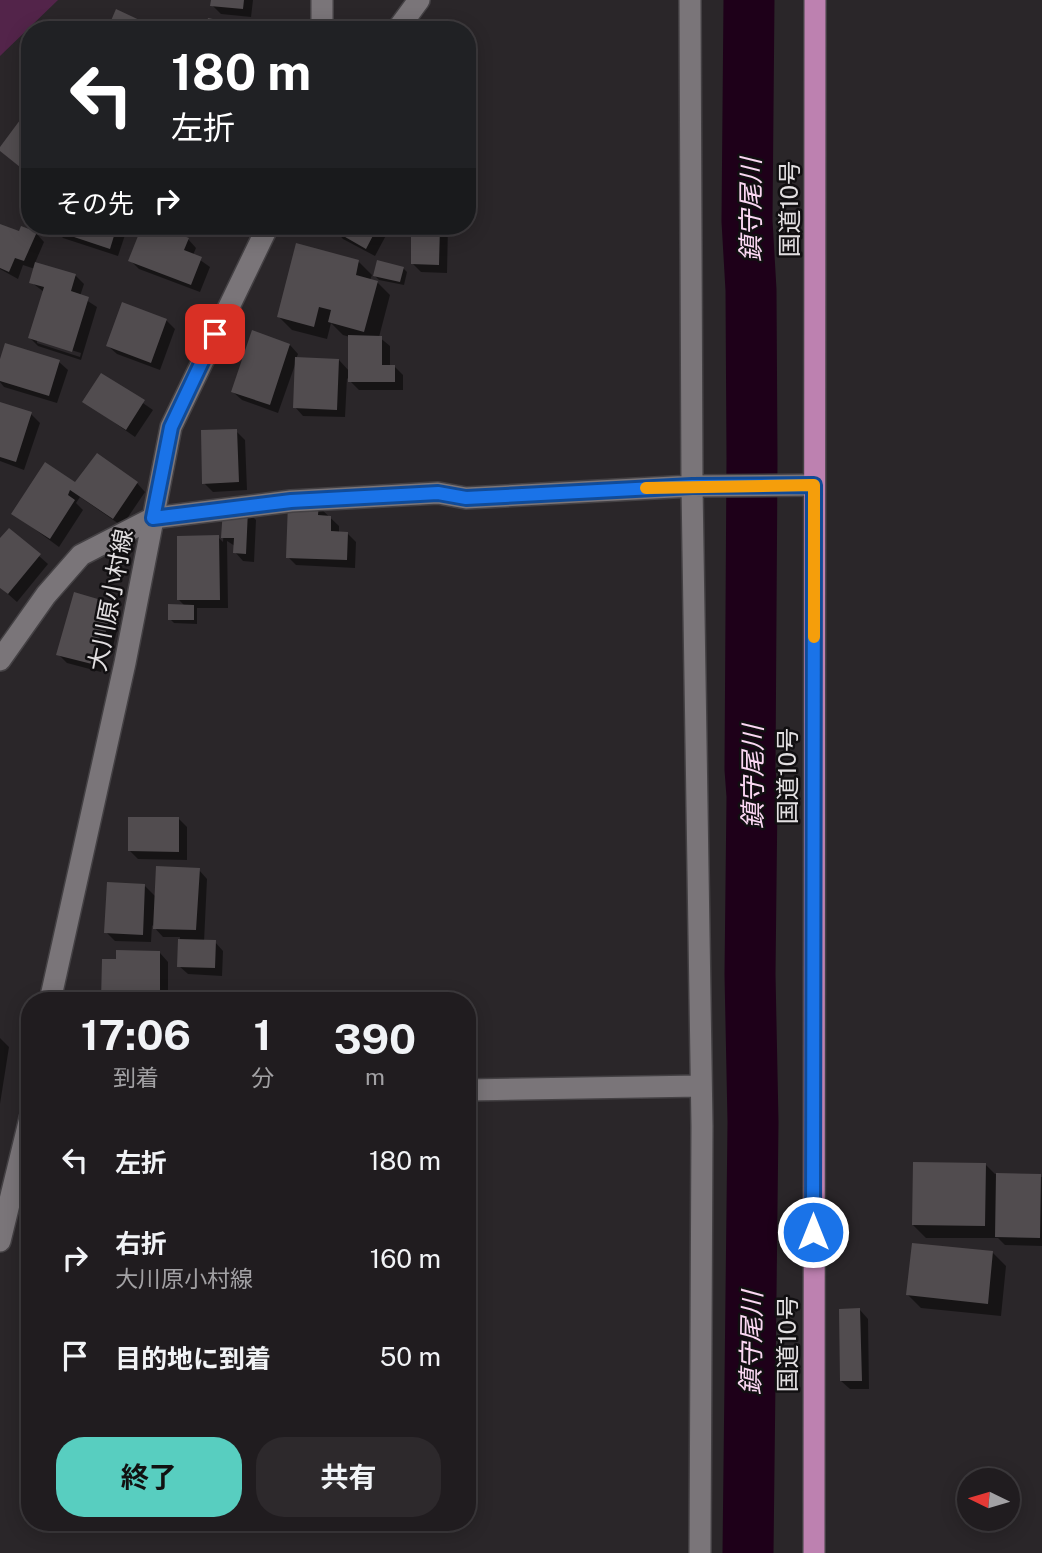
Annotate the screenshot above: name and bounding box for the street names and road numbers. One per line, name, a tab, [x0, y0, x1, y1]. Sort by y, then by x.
street label: 国道10号	[775, 161, 803, 257]
street label: 大川原小村線	[83, 527, 137, 673]
street label: 国道10号	[773, 728, 801, 824]
street label: 国道10号	[773, 1296, 801, 1392]

